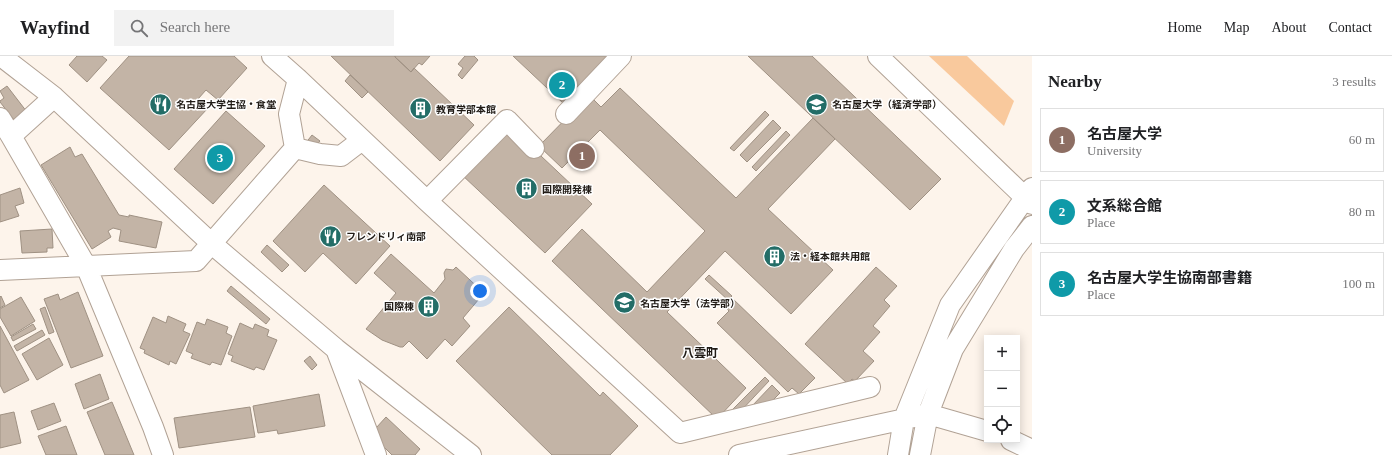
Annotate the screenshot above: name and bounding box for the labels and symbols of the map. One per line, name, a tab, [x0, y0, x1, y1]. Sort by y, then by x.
pin: 2	[549, 70, 575, 100]
restaurant icon: 名古屋大学生協・食堂	[148, 91, 174, 117]
school or university icon: 名古屋大学（経済学部）	[804, 91, 830, 117]
building icon: 教育学部本館	[408, 96, 434, 122]
place label: 名古屋大学生協・食堂	[176, 99, 276, 110]
place label: 名古屋大学（経済学部）	[832, 99, 942, 110]
place label: 教育学部本館	[436, 104, 496, 115]
pin: 1	[569, 141, 595, 171]
pin: 3	[207, 143, 233, 173]
building icon: 国際開発棟	[513, 176, 539, 202]
place label: 国際開発棟	[542, 184, 592, 195]
restaurant icon: フレンドリィ南部	[317, 223, 343, 249]
place label: フレンドリィ南部	[346, 231, 426, 242]
building icon: 法・経本館共用館	[761, 243, 787, 269]
place label: 法・経本館共用館	[790, 251, 870, 262]
your location	[470, 281, 490, 301]
school or university icon: 名古屋大学（法学部）	[611, 290, 637, 316]
building icon: 国際棟	[416, 293, 442, 319]
place label: 名古屋大学（法学部）	[640, 298, 740, 309]
place label: 国際棟	[384, 301, 414, 312]
district label: 八雲町	[682, 346, 718, 360]

